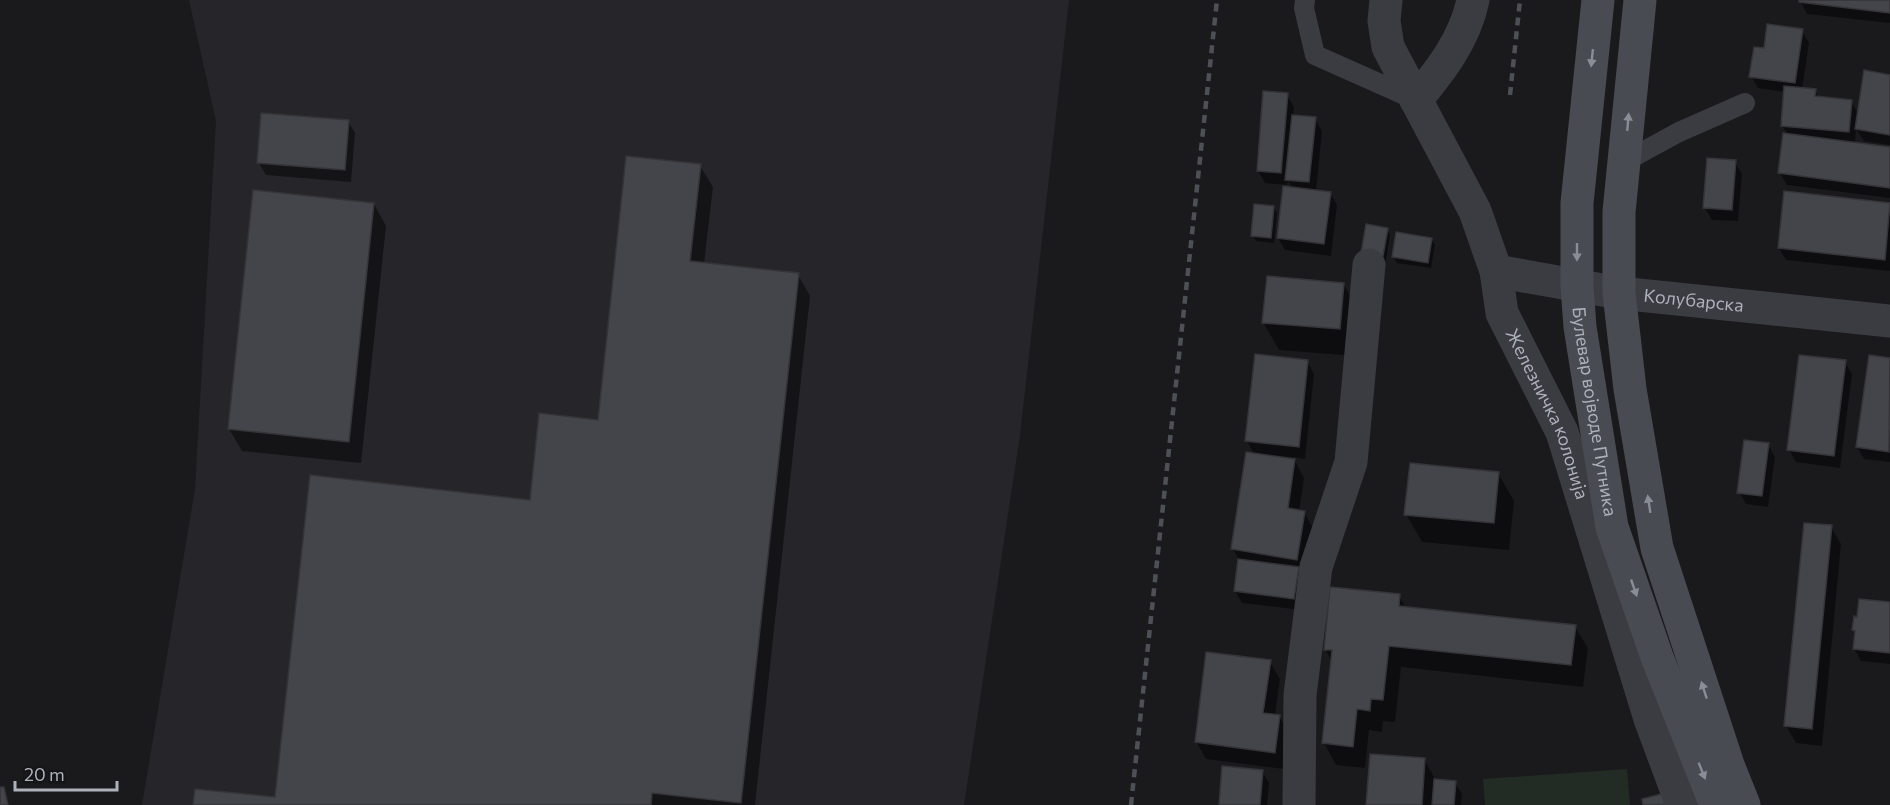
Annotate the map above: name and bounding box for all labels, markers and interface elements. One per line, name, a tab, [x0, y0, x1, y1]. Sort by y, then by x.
one-way arrow	[1587, 49, 1597, 68]
one-way arrow	[1623, 113, 1633, 132]
one-way arrow	[1572, 243, 1582, 262]
street label: Колубарска	[1643, 284, 1745, 316]
street label: Булевар војводе Путника	[1569, 306, 1622, 518]
street label: Железничка колонија	[1502, 324, 1594, 502]
one-way arrow	[1645, 494, 1654, 513]
one-way arrow	[1629, 579, 1639, 597]
one-way arrow	[1698, 681, 1708, 699]
scale bar	[15, 754, 117, 792]
one-way arrow	[1697, 762, 1707, 780]
text: 20 m	[24, 763, 65, 785]

